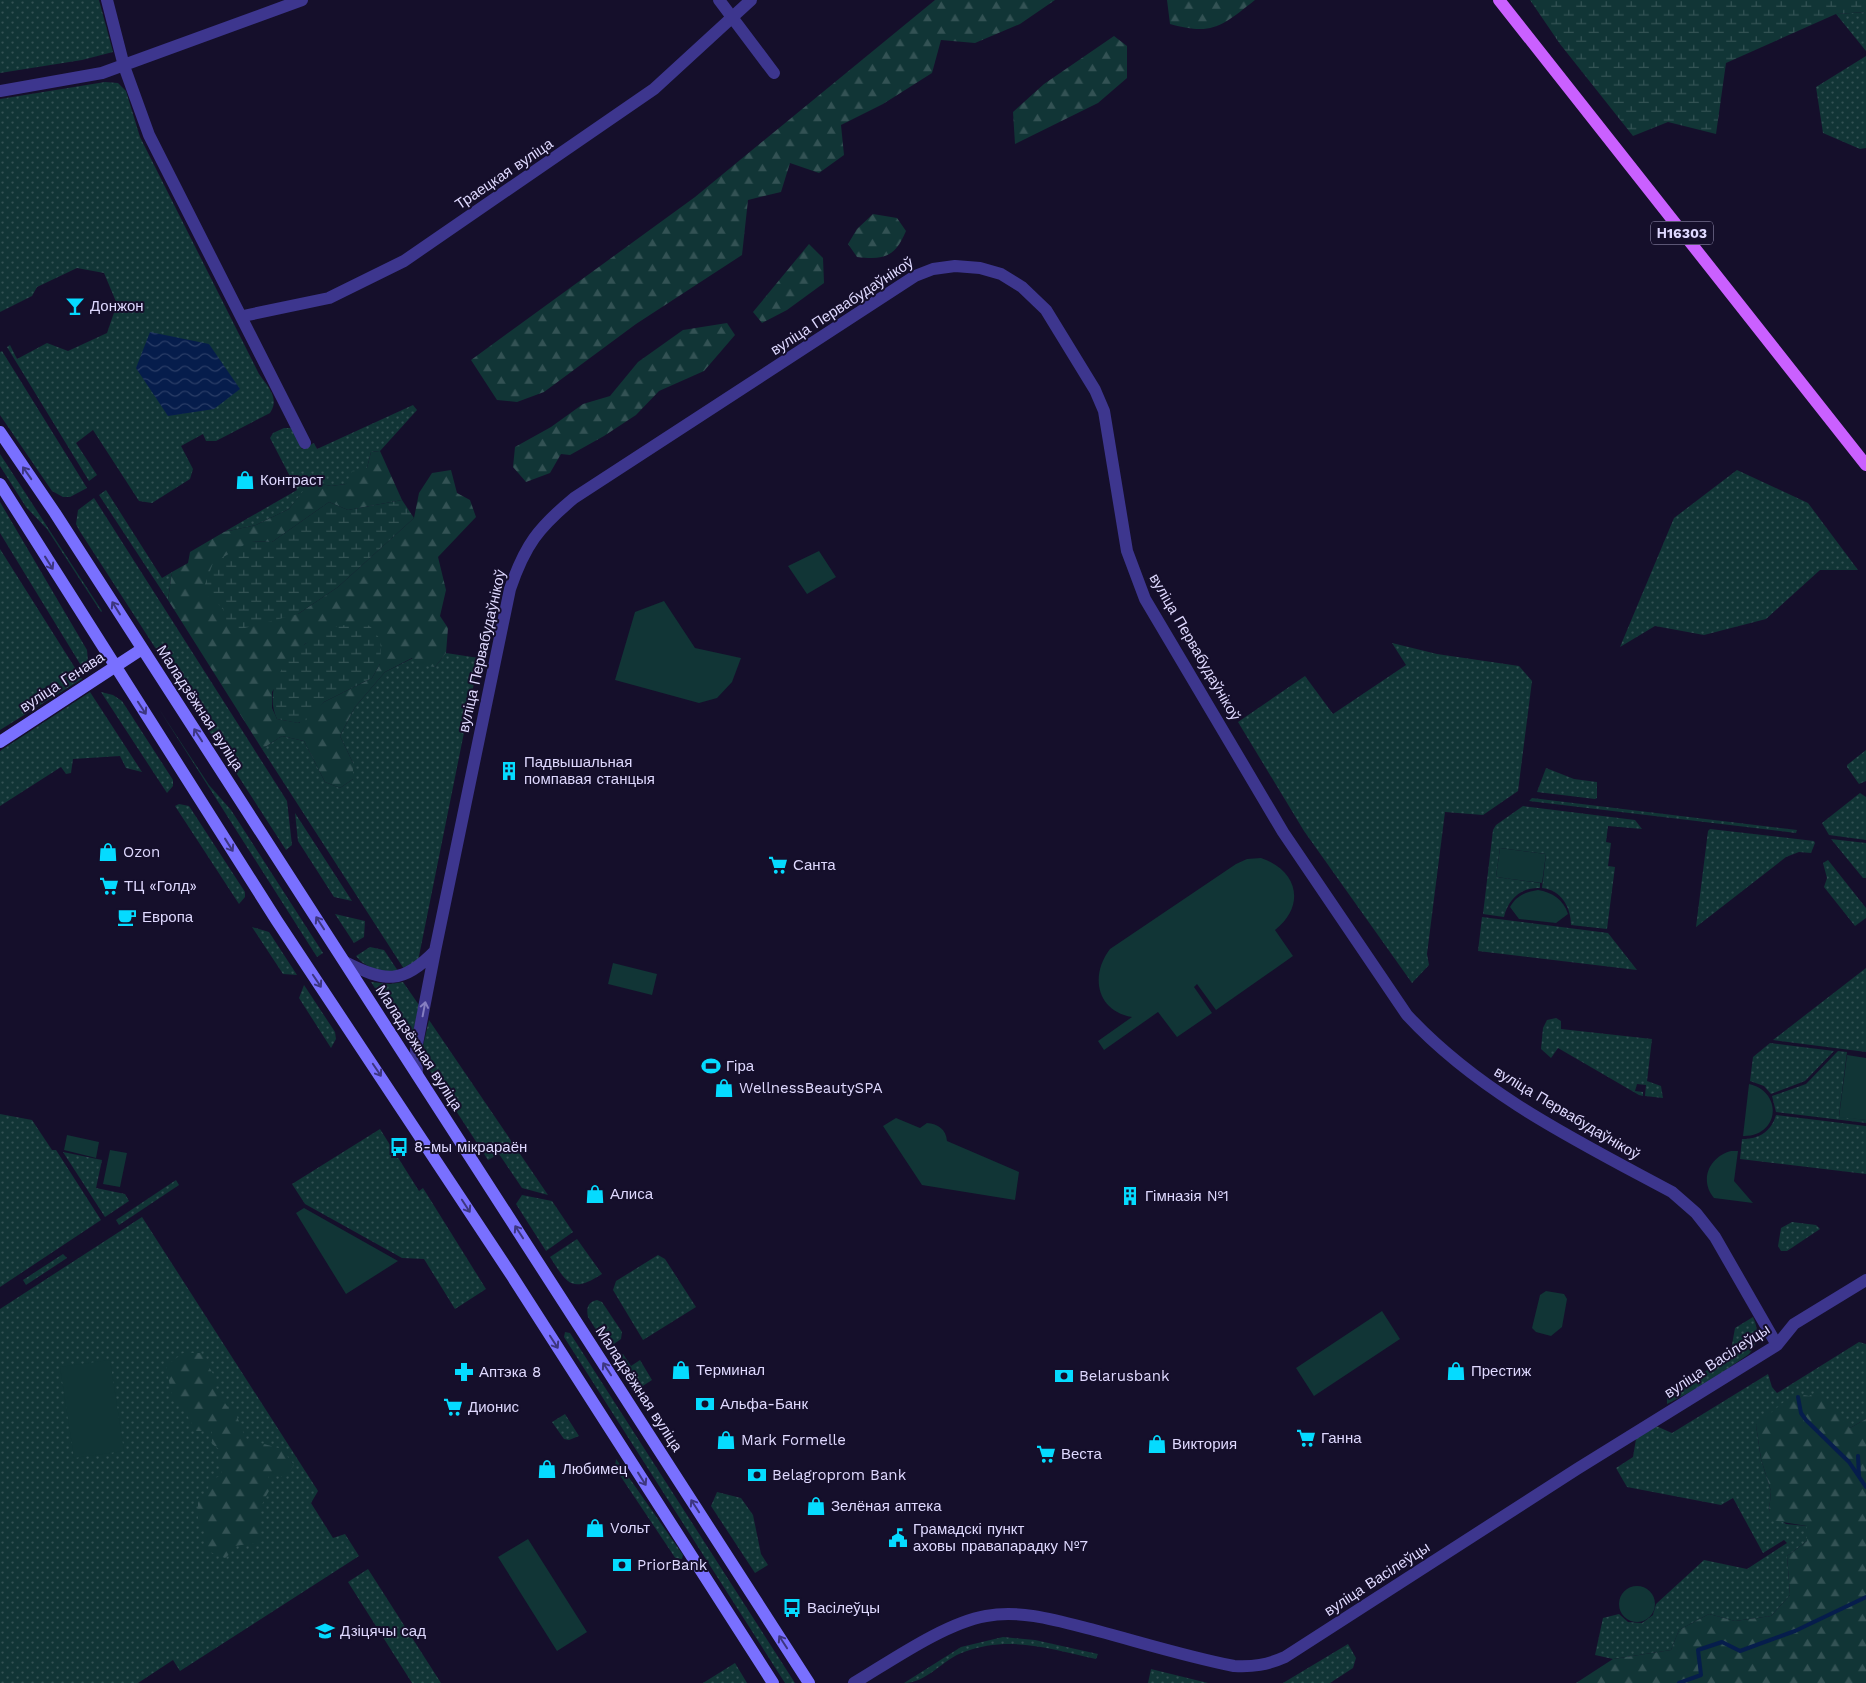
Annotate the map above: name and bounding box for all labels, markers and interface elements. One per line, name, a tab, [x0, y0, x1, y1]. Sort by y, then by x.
street label: Траецкая вуліца	[452, 134, 557, 213]
road number: Н16303	[1651, 222, 1713, 244]
street label: вуліца Первабудаўнікоў	[767, 253, 917, 359]
bar icon: Донжон	[64, 295, 86, 317]
place label: Донжон	[90, 297, 144, 315]
one-way arrow	[21, 466, 32, 480]
shop icon: Контраст	[234, 469, 256, 491]
place label: Контраст	[260, 471, 323, 489]
one-way arrow	[45, 555, 55, 569]
street label: вуліца Первабудаўнікоў	[454, 567, 510, 734]
street label: вуліца Первабудаўнікоў	[1146, 570, 1245, 724]
one-way arrow	[110, 602, 120, 616]
street label: Маладзёжная вуліца	[153, 642, 248, 775]
street label: вуліца Генава	[16, 648, 108, 716]
one-way arrow	[136, 701, 147, 715]
one-way arrow	[193, 729, 203, 743]
place label: Падвышальная помпавая станцыя	[524, 753, 655, 788]
building icon: Падвышальная помпавая станцыя	[498, 760, 520, 782]
one-way arrow	[224, 838, 235, 852]
shop icon: Ozon	[97, 841, 119, 863]
place label: Ozon	[123, 843, 160, 861]
supermarket icon: Санта	[767, 854, 789, 876]
place label: Санта	[793, 856, 836, 874]
supermarket icon: ТЦ «Голд»	[98, 875, 120, 897]
place label: ТЦ «Голд»	[124, 877, 197, 895]
cafe icon: Европа	[116, 906, 138, 928]
place label: Европа	[142, 908, 194, 926]
one-way arrow	[314, 917, 324, 931]
one-way arrow	[312, 974, 322, 988]
street label: Маладзёжная вуліца	[372, 982, 467, 1115]
one-way arrow	[419, 1001, 429, 1017]
sports icon: Гіра	[700, 1055, 722, 1077]
place label: Гіра	[726, 1057, 755, 1075]
street label: вуліца Первабудаўнікоў	[1491, 1062, 1643, 1164]
one-way arrow	[371, 1063, 382, 1077]
shop icon: WellnessBeautySPA	[713, 1077, 735, 1099]
place label: WellnessBeautySPA	[739, 1079, 883, 1097]
bus stop icon: 8-мы мікрараён	[388, 1136, 410, 1158]
place label: 8-мы мікрараён	[414, 1138, 527, 1156]
shop icon: Алиса	[584, 1183, 606, 1205]
place label: Алиса	[610, 1185, 654, 1203]
building icon: Гімназія №1	[1119, 1185, 1141, 1207]
place label: Гімназія №1	[1145, 1187, 1229, 1205]
one-way arrow	[461, 1199, 471, 1213]
one-way arrow	[513, 1226, 523, 1240]
street label: вуліца Васілеўцы	[1661, 1320, 1773, 1402]
street label: Маладзёжная вуліца	[592, 1323, 687, 1456]
one-way arrow	[549, 1335, 559, 1349]
shop icon: Терминал	[670, 1359, 692, 1381]
shop icon: Престиж	[1445, 1360, 1467, 1382]
pharmacy icon: Аптэка 8	[453, 1361, 475, 1383]
place label: Терминал	[696, 1361, 765, 1379]
one-way arrow	[601, 1362, 612, 1376]
place label: Престиж	[1471, 1362, 1531, 1380]
place label: Аптэка 8	[479, 1363, 541, 1381]
bank icon: Belarusbank	[1053, 1365, 1075, 1387]
place label: Belarusbank	[1079, 1367, 1170, 1385]
bank icon: Альфа-Банк	[694, 1393, 716, 1415]
place label: Альфа-Банк	[720, 1395, 808, 1413]
supermarket icon: Дионис	[442, 1396, 464, 1418]
place label: Дионис	[468, 1398, 520, 1416]
supermarket icon: Ганна	[1295, 1427, 1317, 1449]
shop icon: Mark Formelle	[715, 1429, 737, 1451]
place label: Ганна	[1321, 1429, 1362, 1447]
place label: Mark Formelle	[741, 1431, 846, 1449]
shop icon: Виктория	[1146, 1433, 1168, 1455]
place label: Виктория	[1172, 1435, 1237, 1453]
supermarket icon: Веста	[1035, 1443, 1057, 1465]
place label: Веста	[1061, 1445, 1103, 1463]
shop icon: Любимец	[536, 1458, 558, 1480]
place label: Любимец	[562, 1460, 628, 1478]
bank icon: Belagroprom Bank	[746, 1464, 768, 1486]
place label: Belagroprom Bank	[772, 1466, 907, 1484]
one-way arrow	[637, 1472, 647, 1486]
shop icon: Зелёная аптека	[805, 1495, 827, 1517]
place label: Зелёная аптека	[831, 1497, 942, 1515]
one-way arrow	[689, 1499, 699, 1513]
shop icon: Vольт	[584, 1517, 606, 1539]
place label: Vольт	[610, 1519, 650, 1537]
place label: Грамадскі пункт аховы правапарадку №7	[913, 1520, 1088, 1555]
public building icon: Грамадскі пункт аховы правапарадку №7	[887, 1527, 909, 1549]
street label: вуліца Васілеўцы	[1321, 1538, 1433, 1620]
bank icon: PriorBank	[611, 1554, 633, 1576]
place label: PriorBank	[637, 1556, 708, 1574]
bus stop icon: Васілеўцы	[781, 1597, 803, 1619]
place label: Васілеўцы	[807, 1599, 880, 1617]
school or university icon: Дзіцячы сад	[314, 1620, 336, 1642]
place label: Дзіцячы сад	[340, 1622, 426, 1640]
one-way arrow	[778, 1635, 788, 1649]

